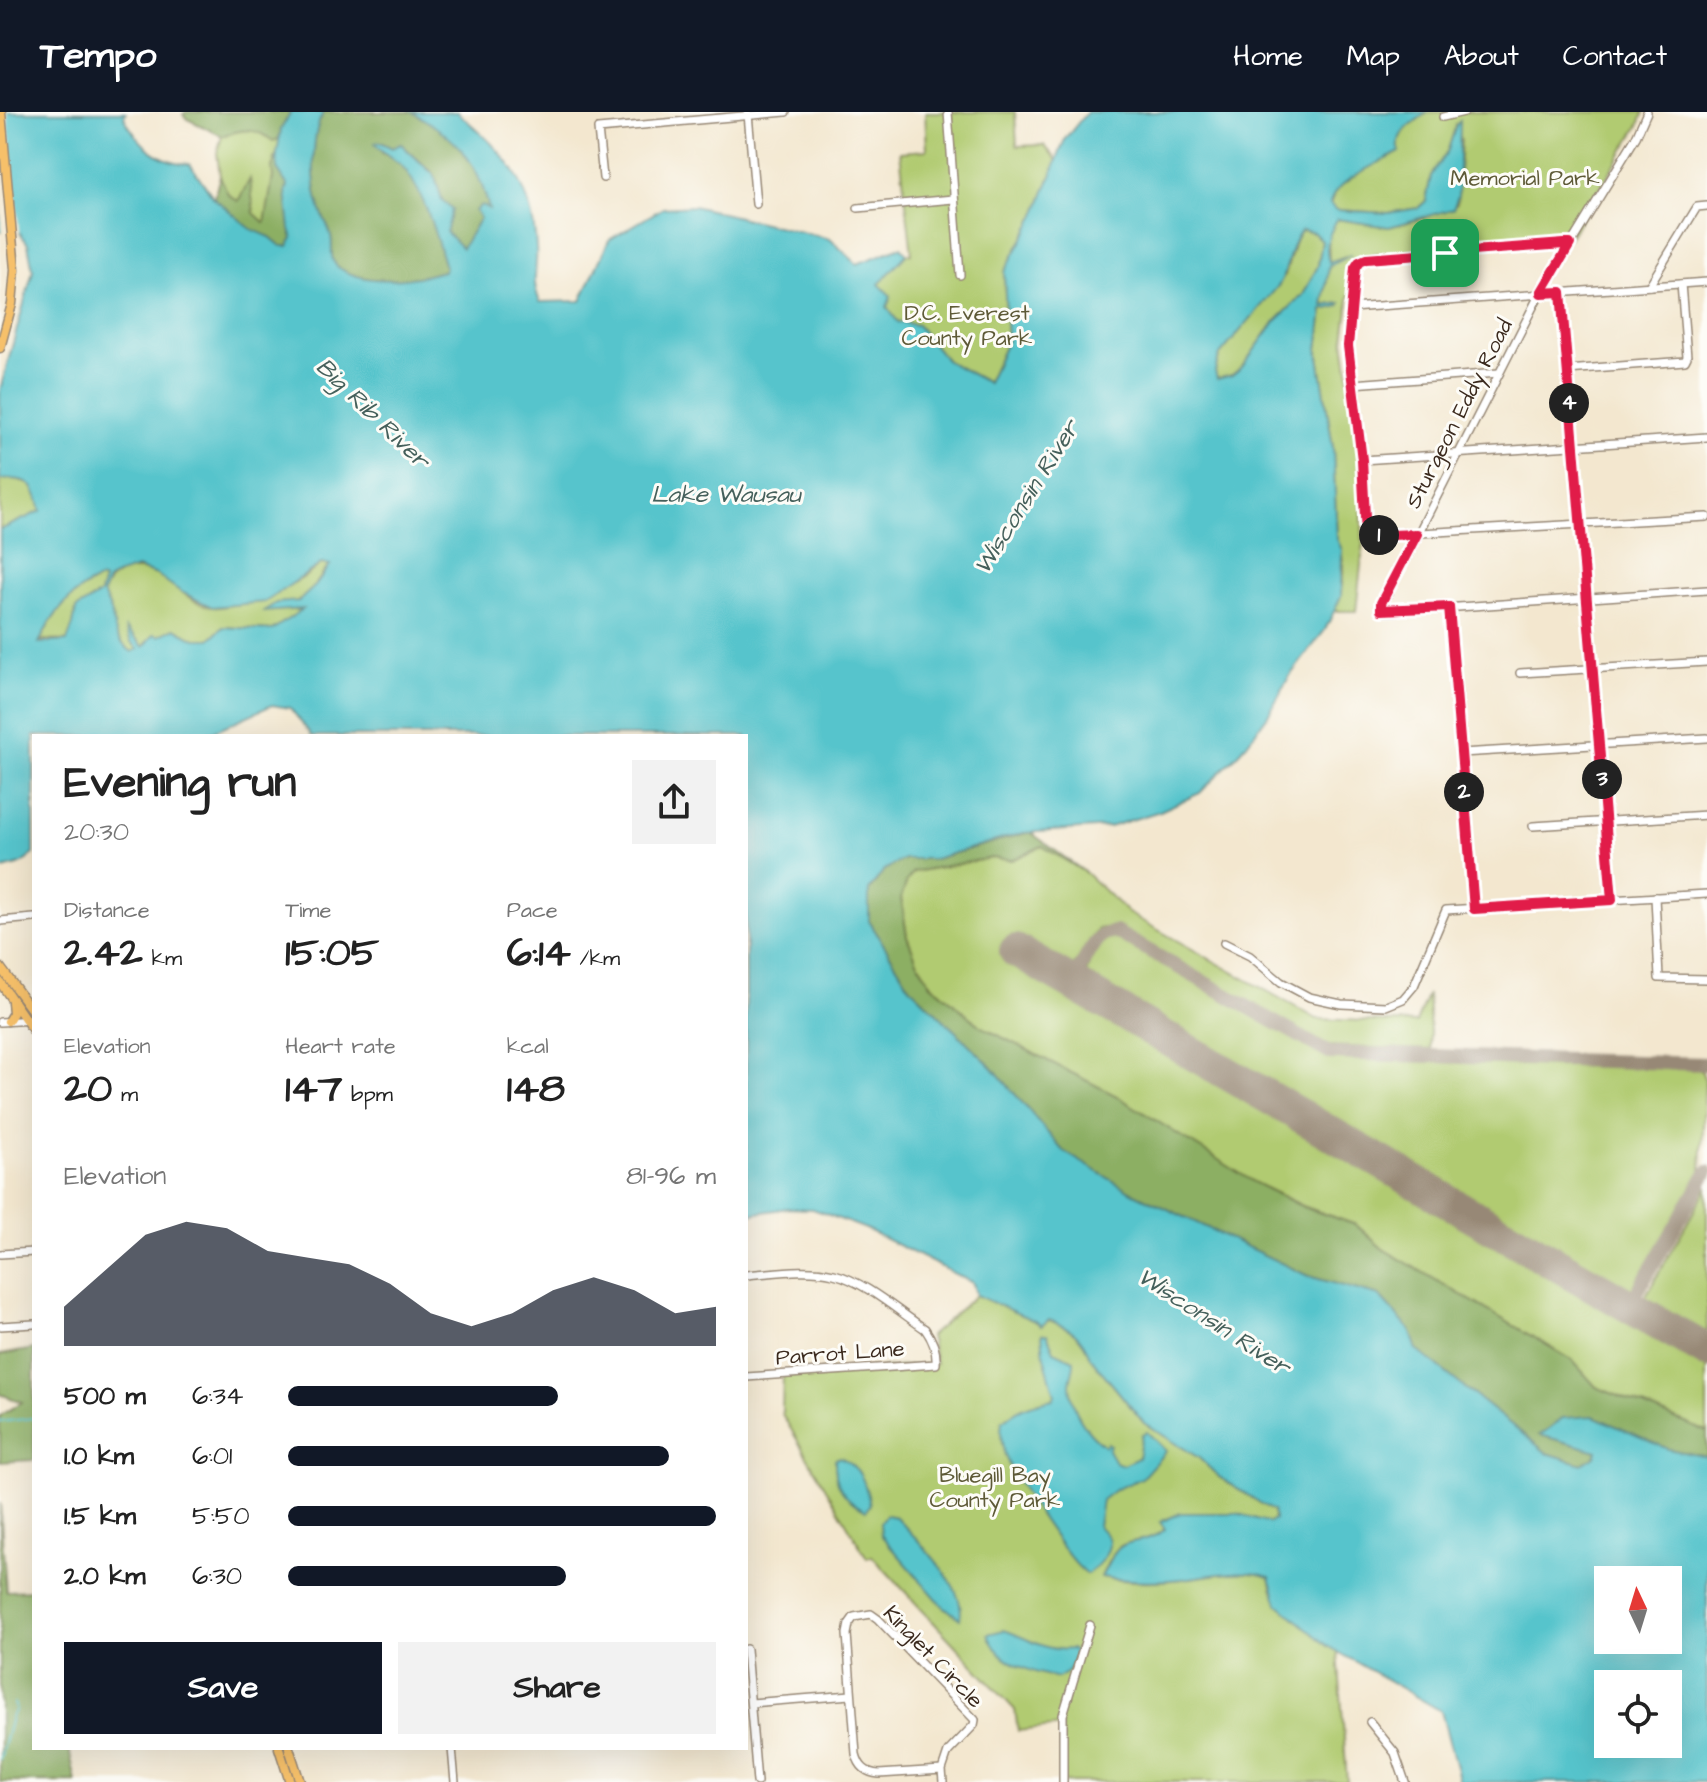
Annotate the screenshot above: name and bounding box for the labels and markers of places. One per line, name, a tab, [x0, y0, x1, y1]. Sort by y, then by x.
pin	[1411, 219, 1479, 287]
pin: 4	[1549, 383, 1589, 423]
pin: 1	[1359, 515, 1399, 555]
pin: 3	[1582, 759, 1622, 799]
pin: 2	[1444, 772, 1484, 812]

